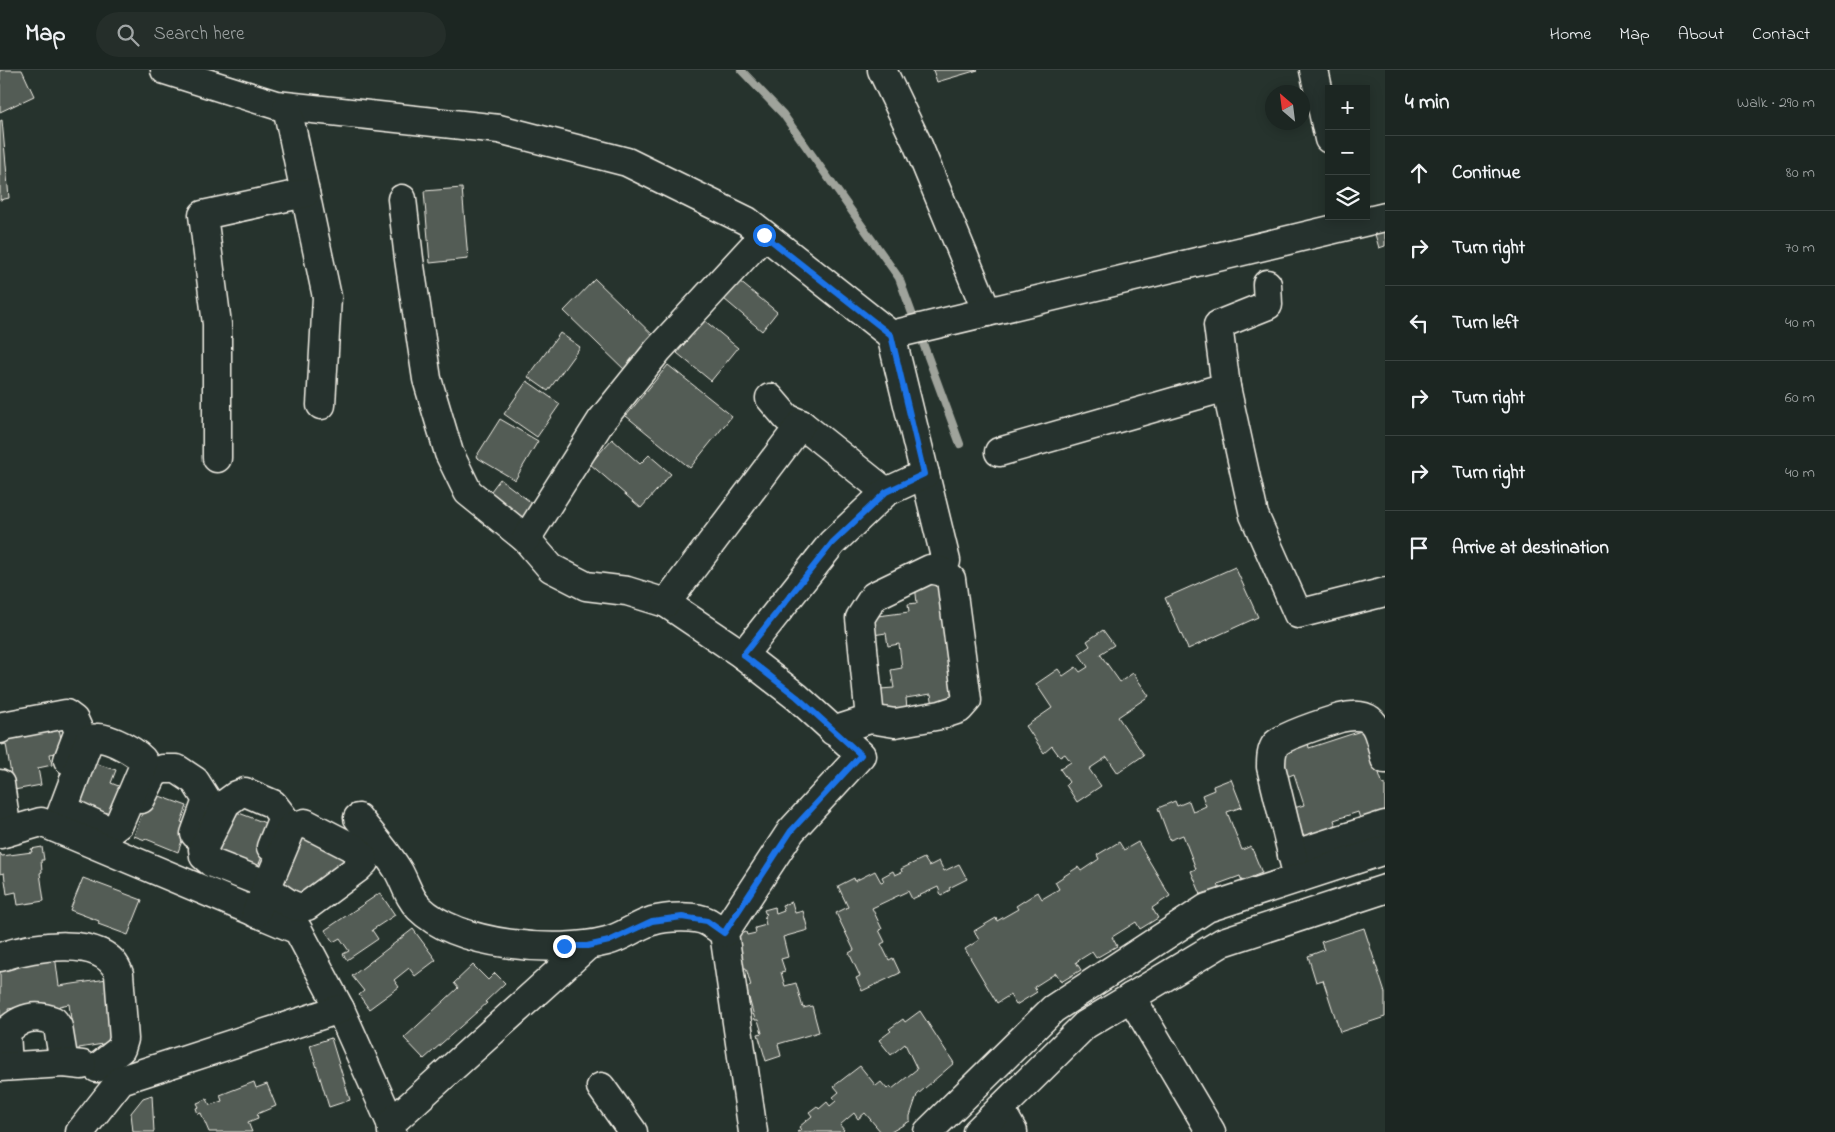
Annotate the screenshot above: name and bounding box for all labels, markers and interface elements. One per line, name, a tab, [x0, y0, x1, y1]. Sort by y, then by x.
search box	[96, 12, 446, 57]
text: Map	[25, 17, 66, 52]
icon: search	[114, 21, 142, 49]
text: Search here	[154, 21, 245, 48]
text: Home	[1550, 22, 1591, 48]
text: Map	[1619, 22, 1650, 48]
text: About	[1678, 22, 1724, 48]
text: Contact	[1752, 22, 1810, 48]
north arrow	[1265, 85, 1310, 130]
map controls	[1325, 85, 1370, 220]
button: +	[1325, 85, 1370, 130]
text: 4 min	[1405, 88, 1449, 118]
text: Walk · 290 m	[1737, 91, 1815, 115]
button: −	[1325, 130, 1370, 175]
icon: ahead	[1405, 159, 1433, 187]
text: Continue	[1452, 160, 1520, 187]
text: 80 m	[1786, 161, 1815, 185]
button: layers	[1325, 175, 1370, 220]
route start	[753, 224, 776, 247]
icon: right	[1405, 234, 1433, 262]
text: Turn right	[1452, 235, 1525, 262]
text: 70 m	[1785, 236, 1815, 260]
icon: left	[1405, 309, 1433, 337]
text: Turn left	[1452, 310, 1519, 337]
text: 40 m	[1785, 311, 1815, 335]
icon: right	[1405, 384, 1433, 412]
text: Turn right	[1452, 385, 1525, 412]
text: 60 m	[1785, 386, 1815, 410]
icon: right	[1405, 459, 1433, 487]
text: Turn right	[1452, 460, 1525, 487]
text: 40 m	[1785, 461, 1815, 485]
icon: arrive	[1405, 534, 1433, 562]
text: Arrive at destination	[1452, 535, 1609, 562]
route end	[553, 935, 576, 958]

